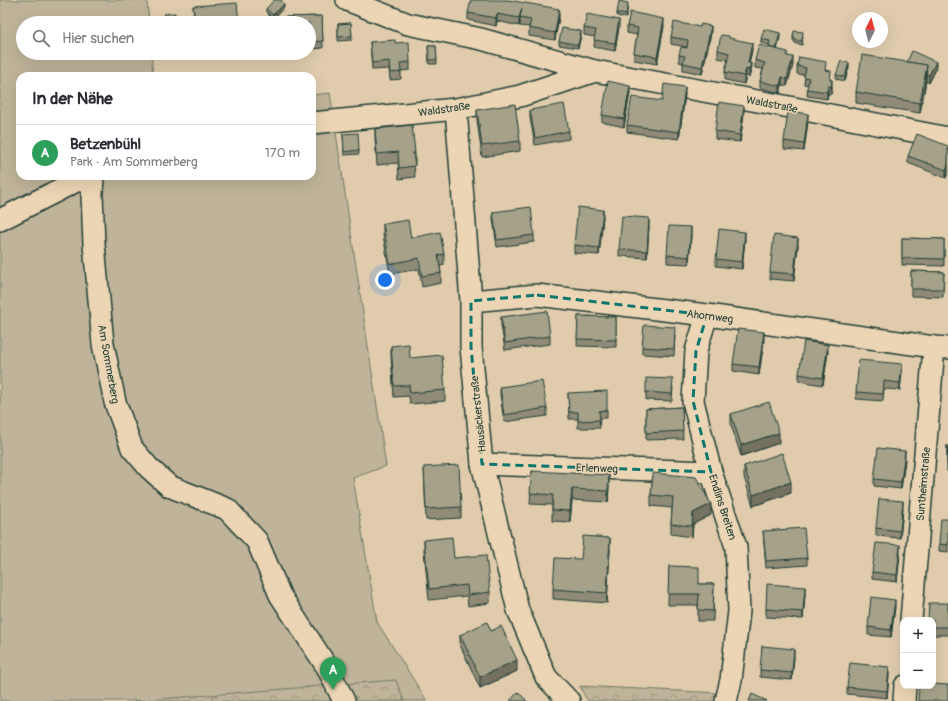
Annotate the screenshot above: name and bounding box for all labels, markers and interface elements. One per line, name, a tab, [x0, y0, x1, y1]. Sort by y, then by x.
north arrow	[852, 12, 888, 48]
search box	[16, 16, 316, 60]
icon: search	[30, 27, 52, 49]
text: Hier suchen	[62, 29, 134, 48]
text: In der Nähe	[32, 88, 113, 109]
street label: Waldstraße	[745, 93, 799, 116]
street label: Waldstraße	[417, 99, 471, 120]
text: Betzenbühl	[70, 135, 141, 154]
text: A	[41, 145, 49, 161]
text: 170 m	[265, 145, 300, 161]
text: Park · Am Sommerberg	[70, 154, 197, 170]
your location	[375, 270, 395, 290]
street label: Ahornweg	[686, 307, 734, 326]
street label: Am Sommerberg	[95, 323, 122, 405]
street label: Hausäckerstraße	[468, 374, 489, 453]
street label: Suntheimstraße	[914, 446, 933, 522]
street label: Erlenweg	[576, 461, 619, 476]
street label: Endlins Breiten	[706, 473, 739, 542]
map controls	[900, 617, 936, 689]
button: +	[900, 617, 936, 653]
button: −	[900, 653, 936, 689]
pin: A	[320, 657, 346, 690]

